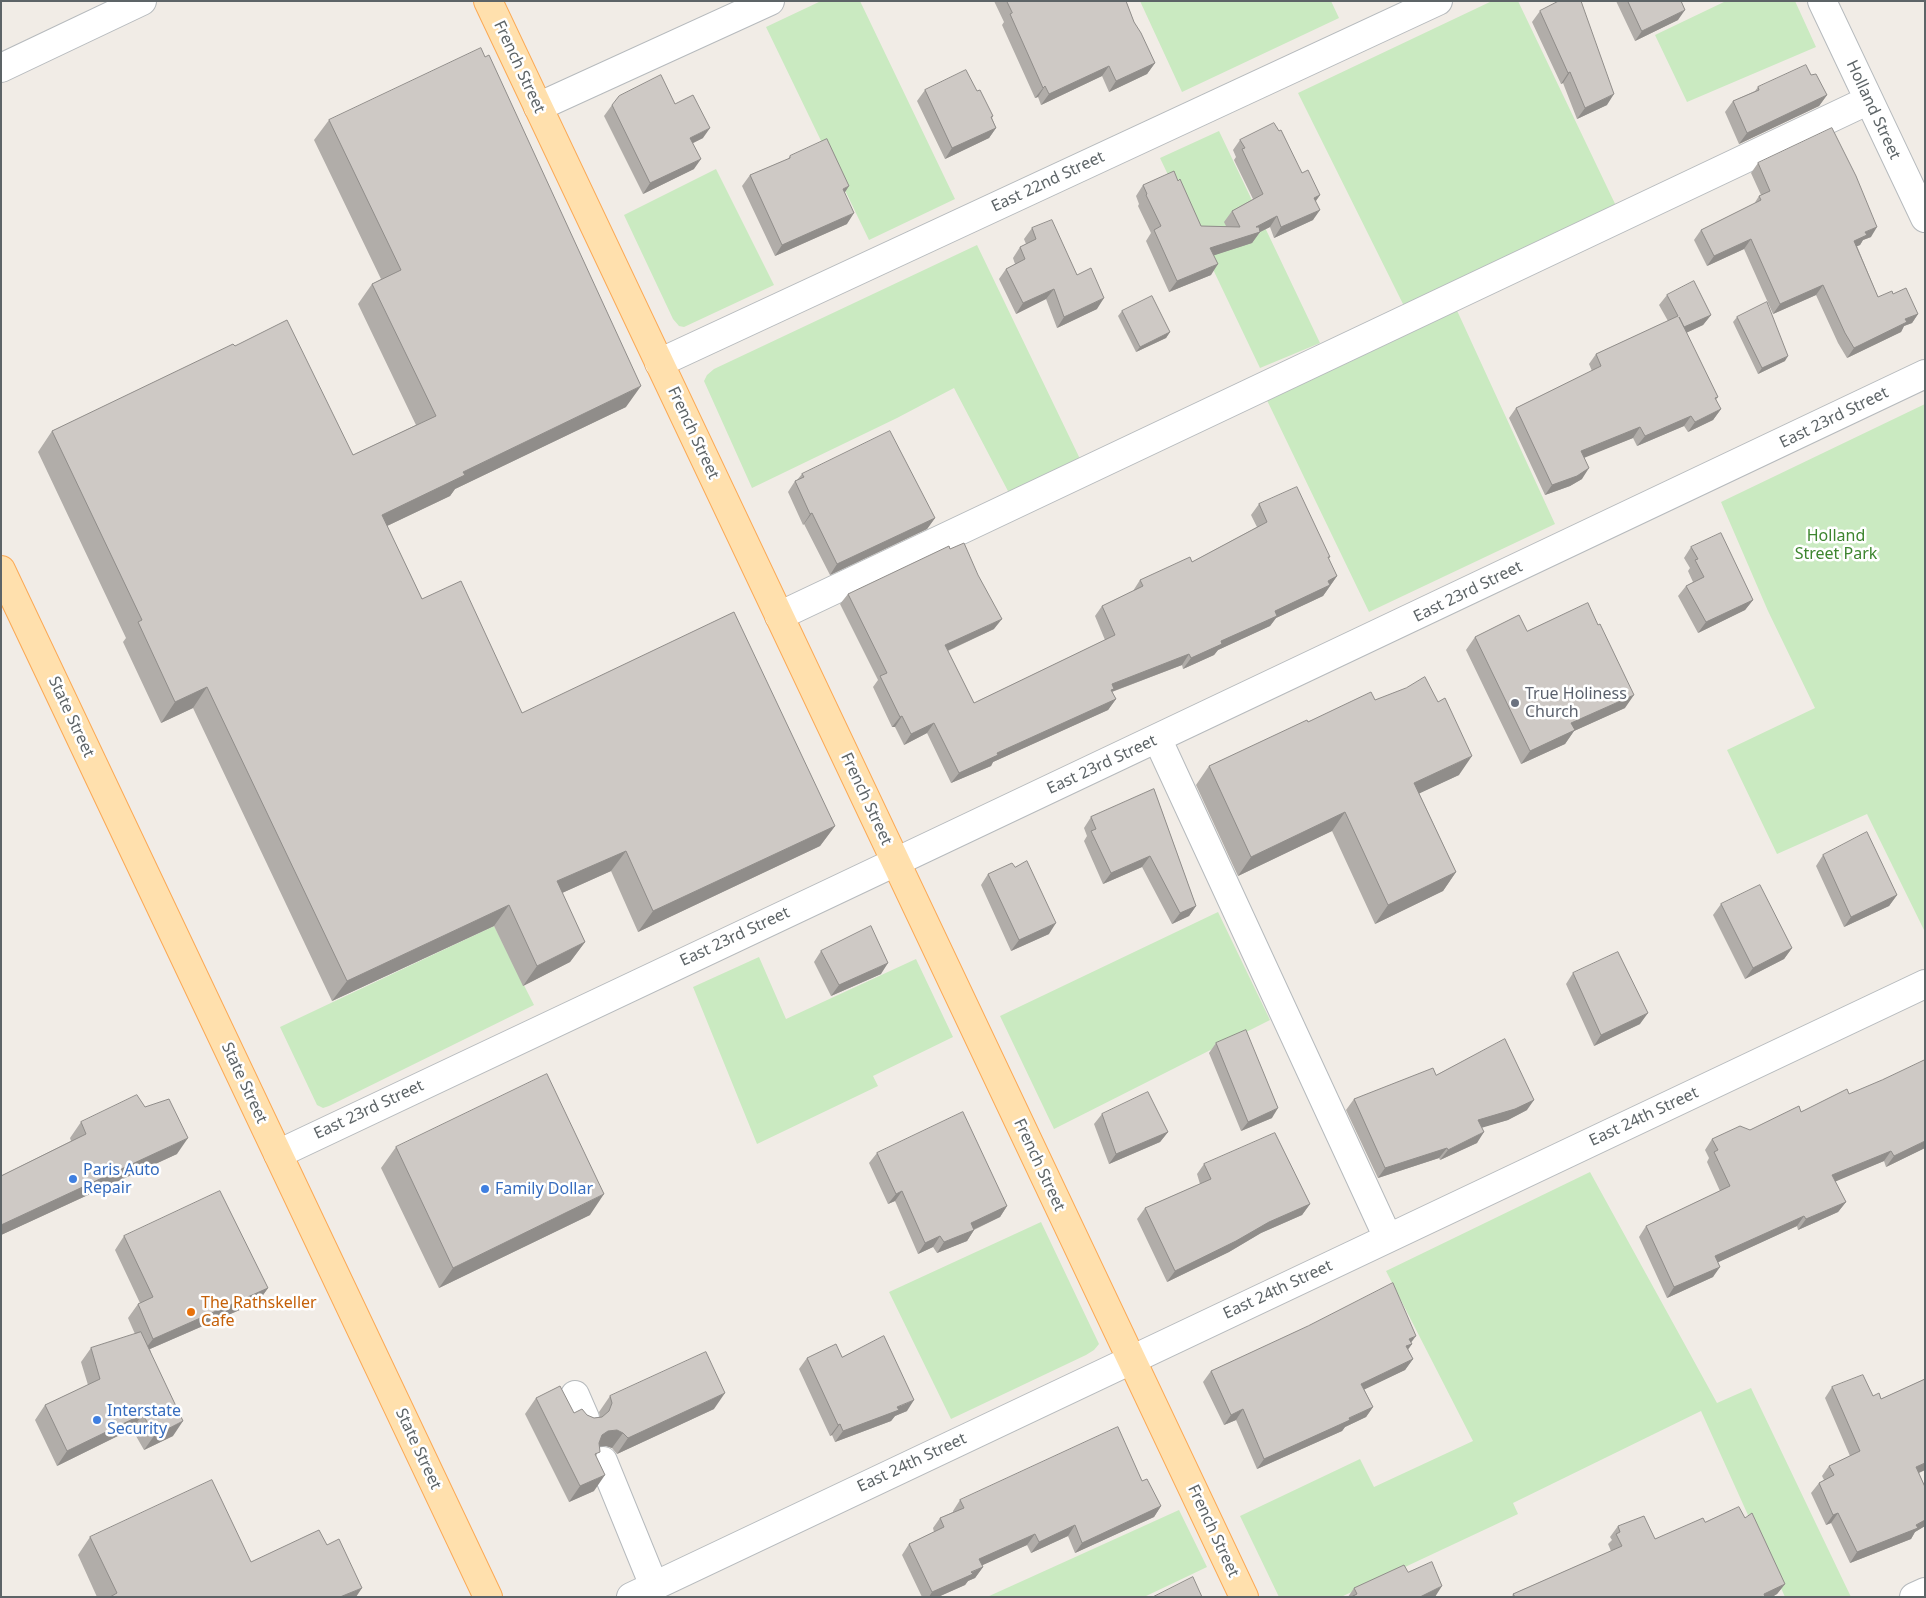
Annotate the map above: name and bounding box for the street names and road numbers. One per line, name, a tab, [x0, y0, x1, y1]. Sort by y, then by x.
street label: French Street	[489, 18, 549, 116]
street label: Holland Street	[1842, 57, 1904, 163]
street label: East 22nd Street	[989, 147, 1107, 217]
street label: East 23rd Street	[1776, 383, 1892, 453]
street label: French Street	[663, 384, 723, 482]
street label: East 23rd Street	[1410, 557, 1526, 627]
street label: State Street	[44, 673, 98, 761]
street label: East 23rd Street	[1044, 731, 1160, 799]
street label: French Street	[836, 750, 896, 848]
street label: East 23rd Street	[677, 903, 793, 971]
street label: State Street	[217, 1039, 271, 1127]
street label: East 23rd Street	[311, 1076, 427, 1144]
street label: East 24th Street	[1586, 1083, 1702, 1151]
street label: French Street	[1009, 1116, 1069, 1214]
street label: East 24th Street	[1220, 1256, 1336, 1324]
street label: State Street	[391, 1405, 445, 1493]
street label: East 24th Street	[854, 1429, 970, 1497]
street label: French Street	[1183, 1482, 1243, 1580]

